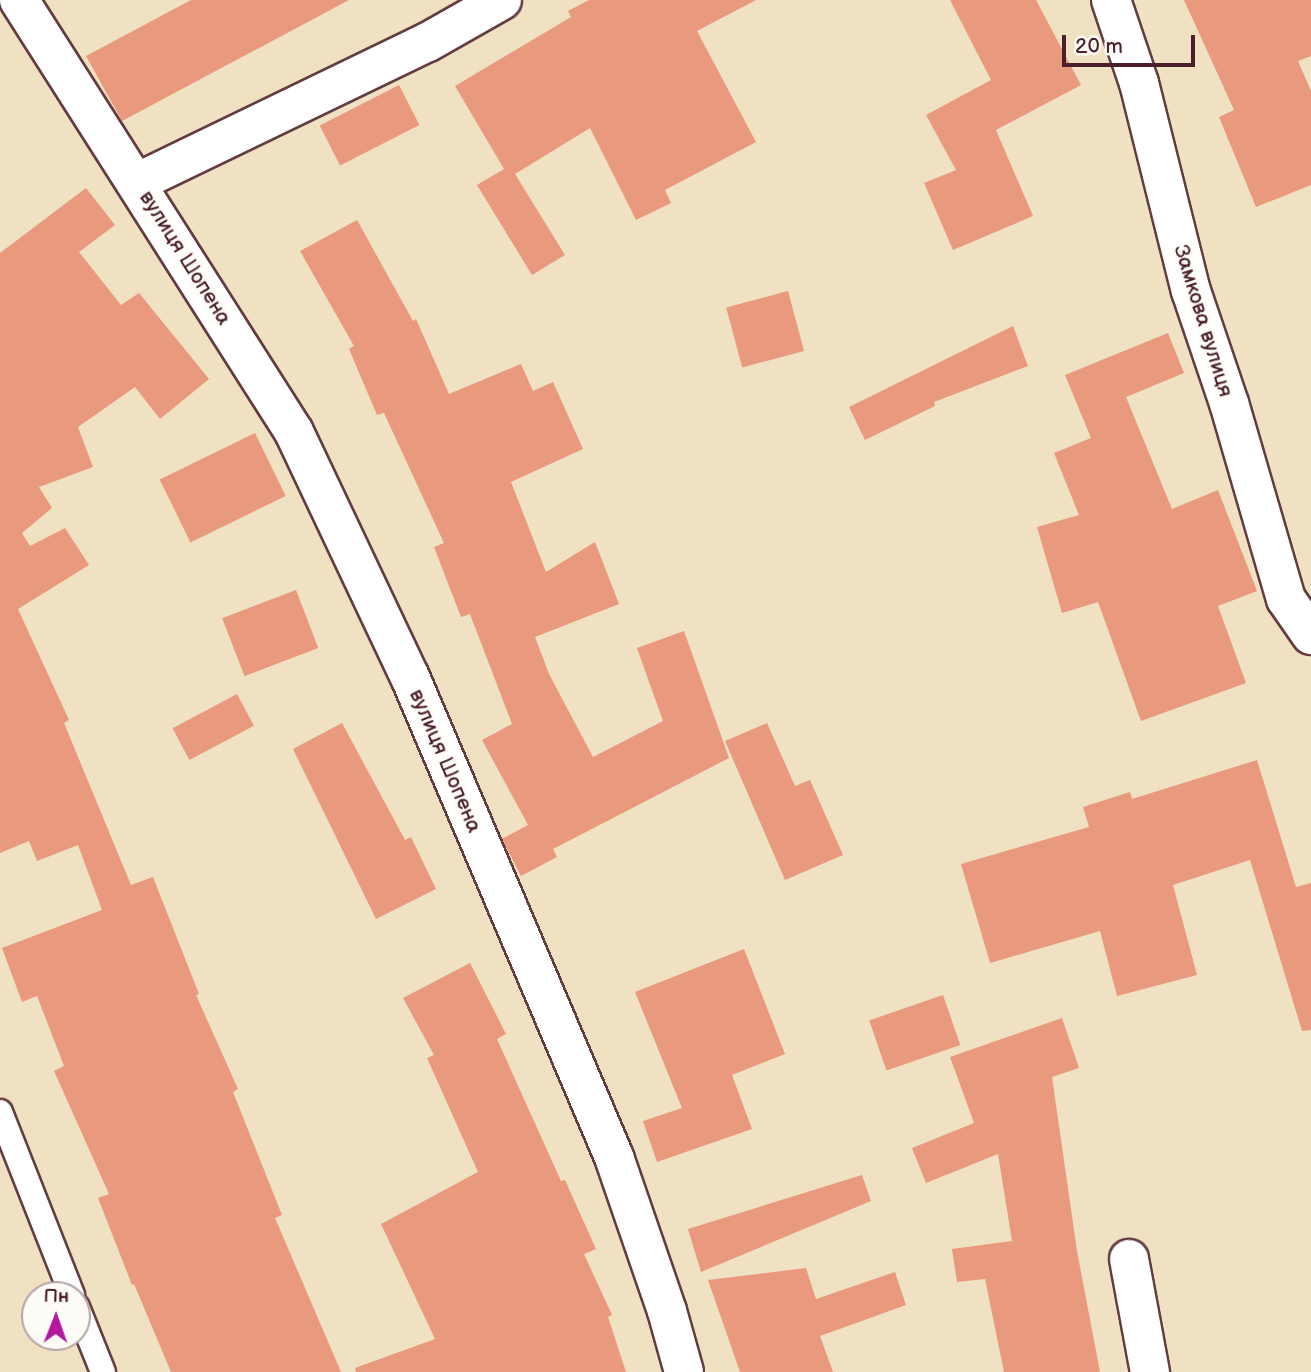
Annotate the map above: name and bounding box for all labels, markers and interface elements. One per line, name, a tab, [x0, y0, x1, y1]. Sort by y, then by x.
scale bar	[1066, 21, 1199, 65]
text: 20 m	[1075, 34, 1123, 59]
street label: вулиця Шопена	[134, 186, 236, 330]
street label: Замкова вулиця	[1168, 242, 1238, 400]
street label: вулиця Шопена	[403, 685, 487, 837]
north arrow	[21, 1281, 91, 1351]
text: Пн	[43, 1285, 69, 1308]

